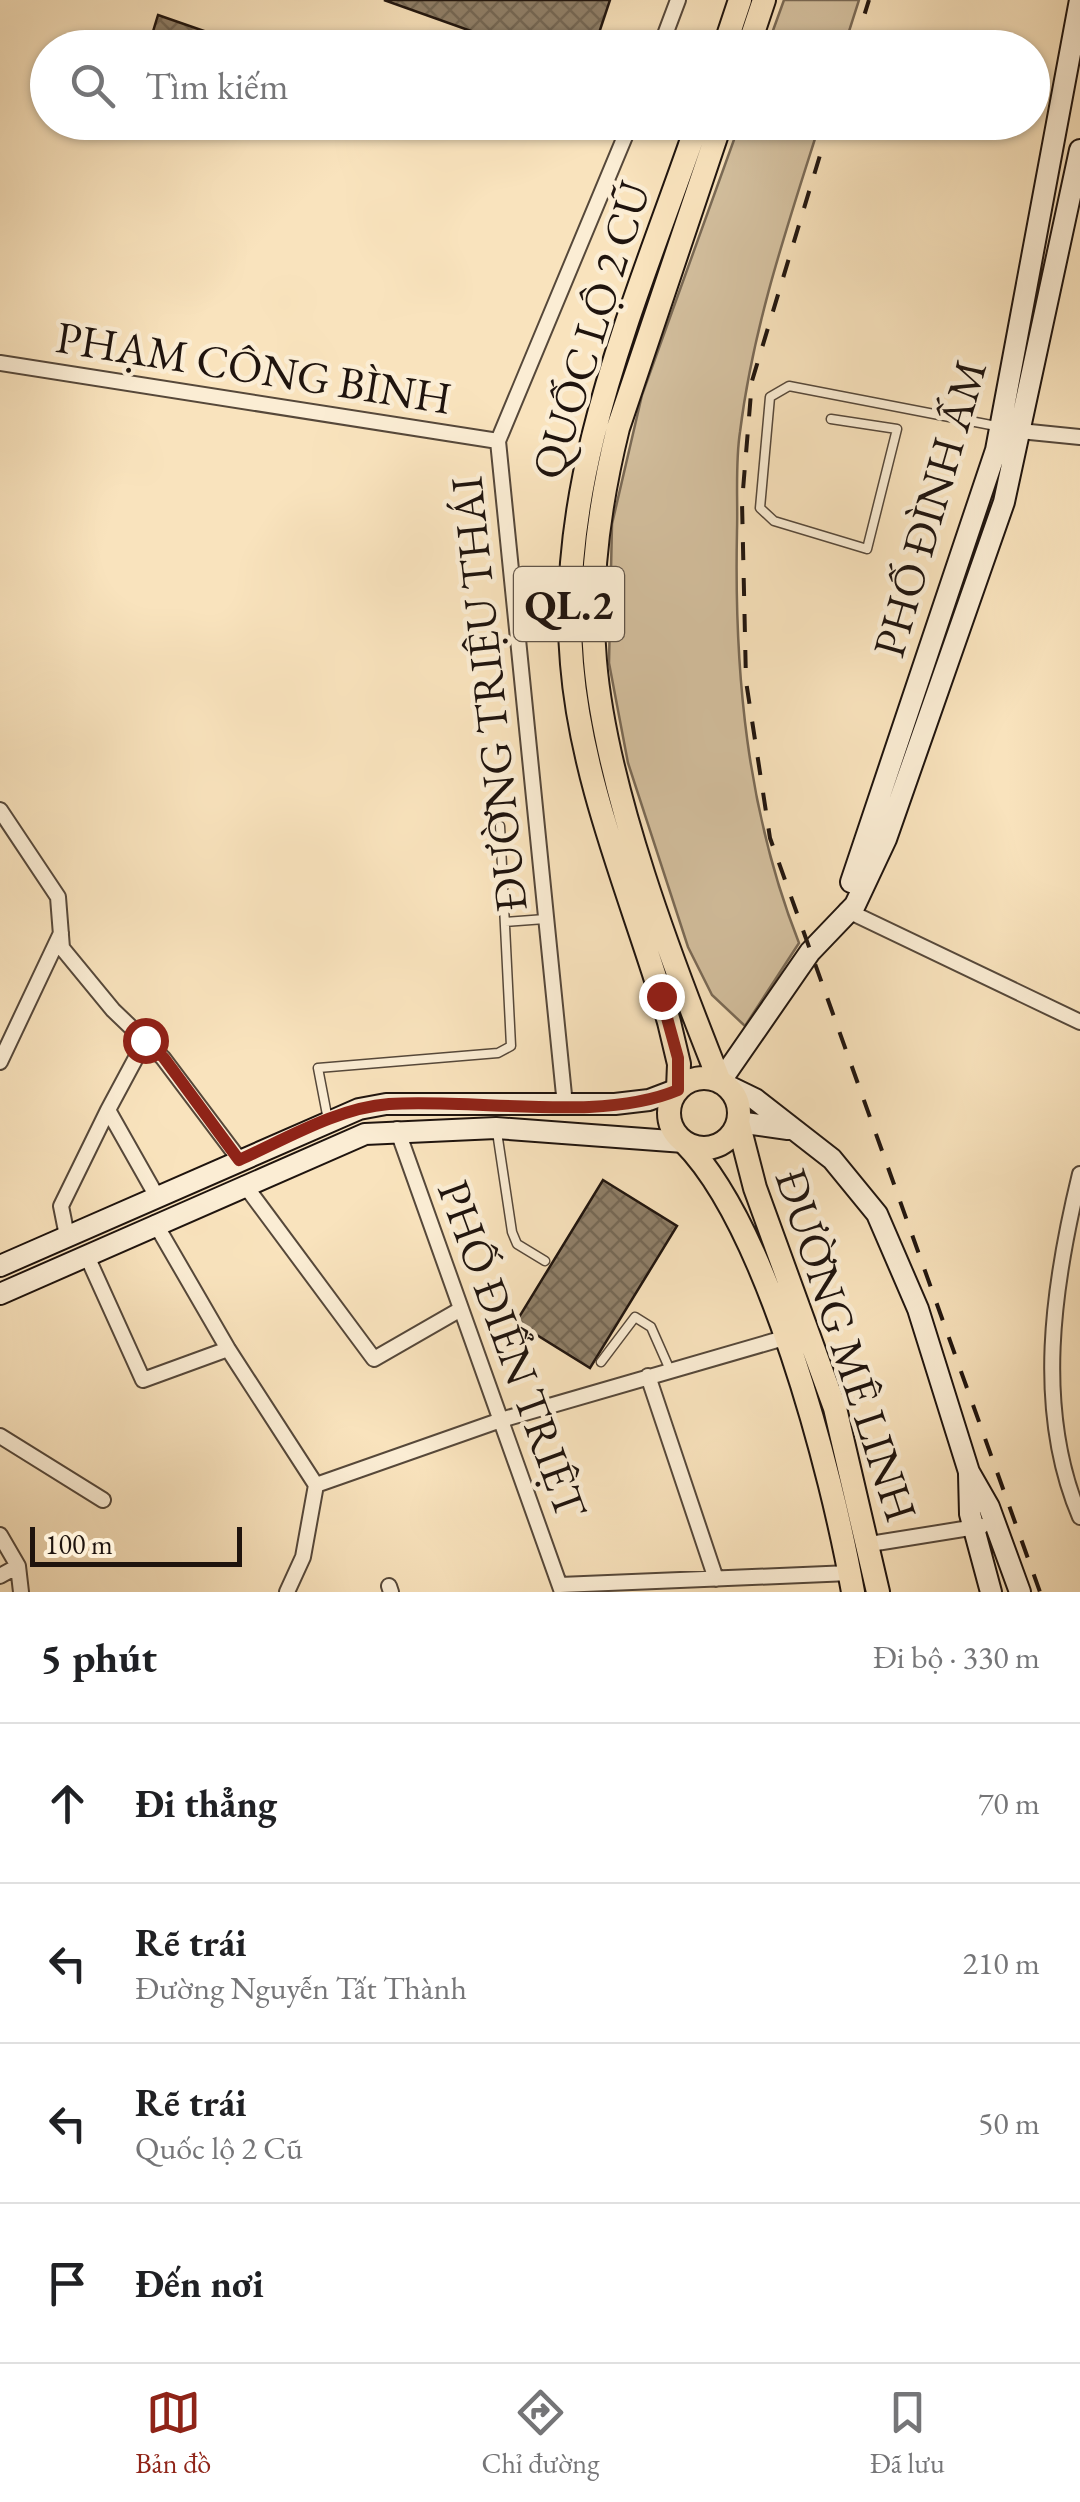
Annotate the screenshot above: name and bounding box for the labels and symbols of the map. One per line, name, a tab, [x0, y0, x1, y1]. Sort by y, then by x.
street label: QUỐC LỘ 2 CŨ	[517, 174, 663, 486]
street label: PHẠM CÔNG BÌNH	[52, 307, 456, 427]
street label: PHỐ ĐÌNH ẤM	[859, 353, 999, 663]
street label: ĐƯỜNG TRIỆU THÁI	[436, 474, 540, 914]
road number: QL.2	[514, 567, 624, 641]
route end	[639, 974, 685, 1020]
route start	[123, 1018, 169, 1064]
street label: ĐƯỜNG MÊ LINH	[763, 1161, 931, 1529]
street label: PHỐ ĐIỂN TRIỆT	[425, 1172, 601, 1527]
scale bar	[30, 1522, 242, 1566]

